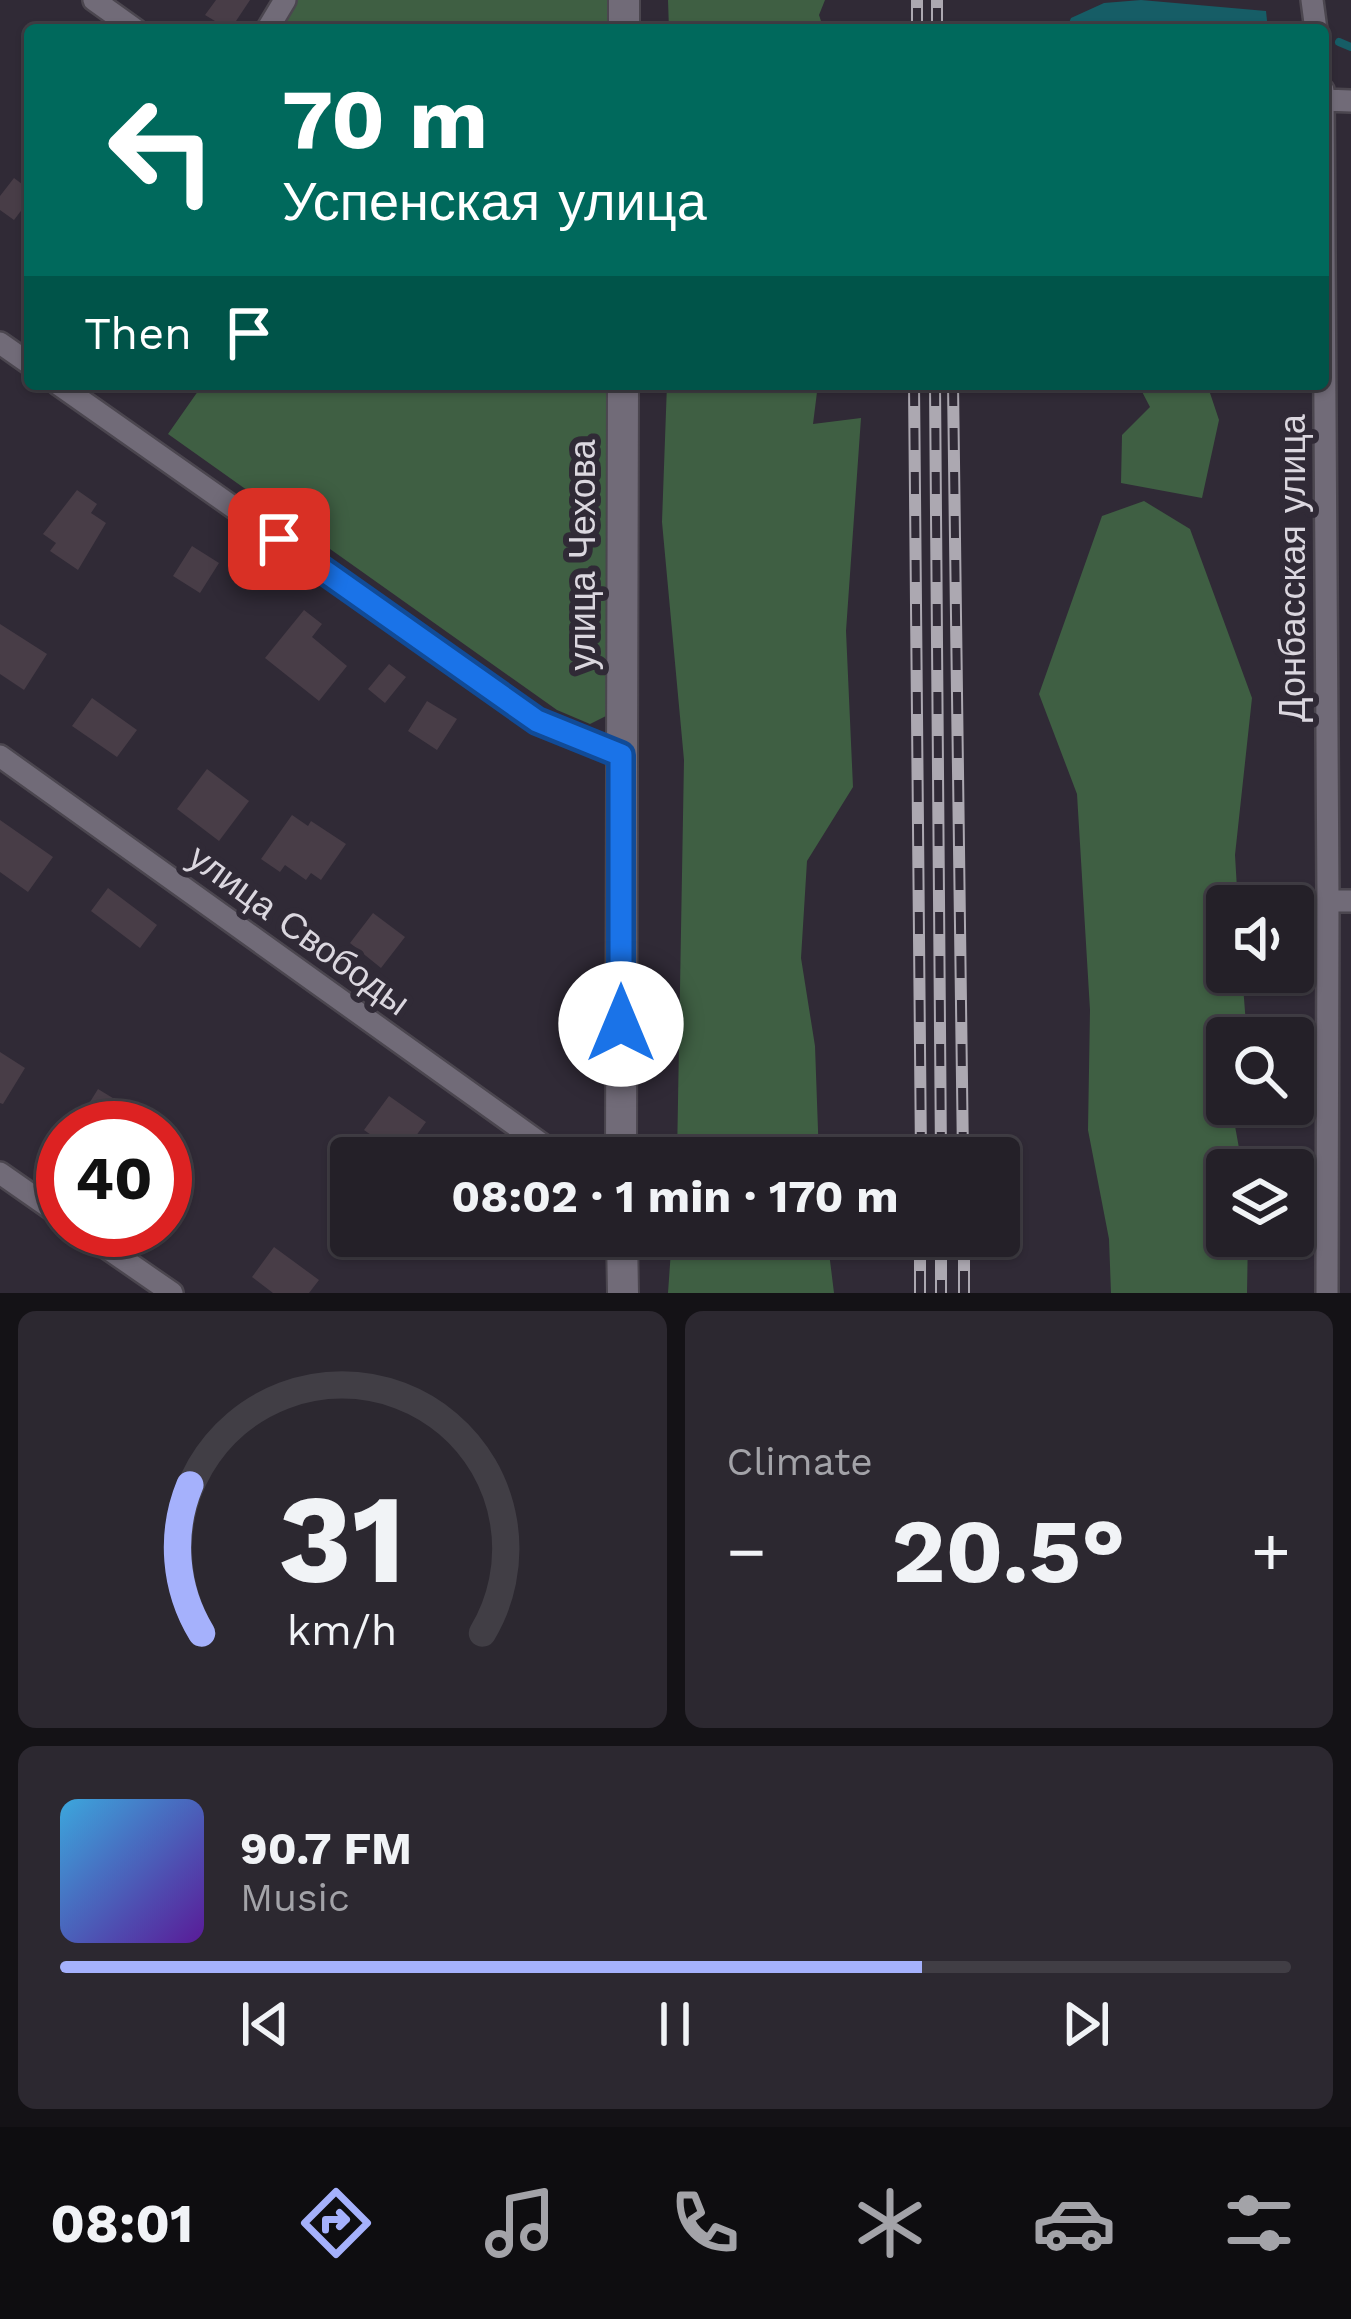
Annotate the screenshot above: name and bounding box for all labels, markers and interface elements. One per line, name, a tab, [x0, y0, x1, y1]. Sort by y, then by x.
text: 70 m	[282, 70, 488, 168]
icon: left	[84, 72, 240, 228]
text: Успенская улица	[282, 170, 707, 233]
icon: arrive	[216, 300, 282, 366]
text: Then	[84, 307, 192, 360]
street label: Донбасская улица	[1272, 413, 1314, 722]
street label: улица Чехова	[562, 439, 604, 670]
pin	[228, 488, 330, 590]
icon: arrive	[246, 506, 312, 572]
street label: улица Свободы	[180, 836, 418, 1024]
map controls	[1206, 885, 1314, 1257]
button: sound	[1206, 885, 1314, 993]
position arrow	[558, 961, 684, 1087]
button: search	[1206, 1017, 1314, 1125]
speed limit sign: 40	[36, 1101, 192, 1257]
button: layers	[1206, 1149, 1314, 1257]
text: 08:02 · 1 min · 170 m	[451, 1170, 899, 1223]
text: Climate	[727, 1439, 873, 1484]
text: 31	[278, 1466, 406, 1612]
text: 20.5°	[892, 1498, 1126, 1604]
text: −	[727, 1513, 766, 1590]
text: +	[1251, 1513, 1291, 1590]
text: km/h	[287, 1604, 397, 1654]
text: 90.7 FM	[240, 1822, 412, 1875]
text: Music	[240, 1875, 350, 1920]
icon: previous	[232, 1991, 298, 2057]
icon: pause	[642, 1991, 708, 2057]
icon: next	[1053, 1991, 1119, 2057]
icon: directions	[294, 2181, 378, 2265]
icon: music	[478, 2181, 562, 2265]
icon: phone	[663, 2181, 747, 2265]
icon: climate	[848, 2181, 932, 2265]
icon: car	[1032, 2181, 1116, 2265]
icon: filters	[1217, 2181, 1301, 2265]
text: 08:01	[50, 2192, 193, 2255]

